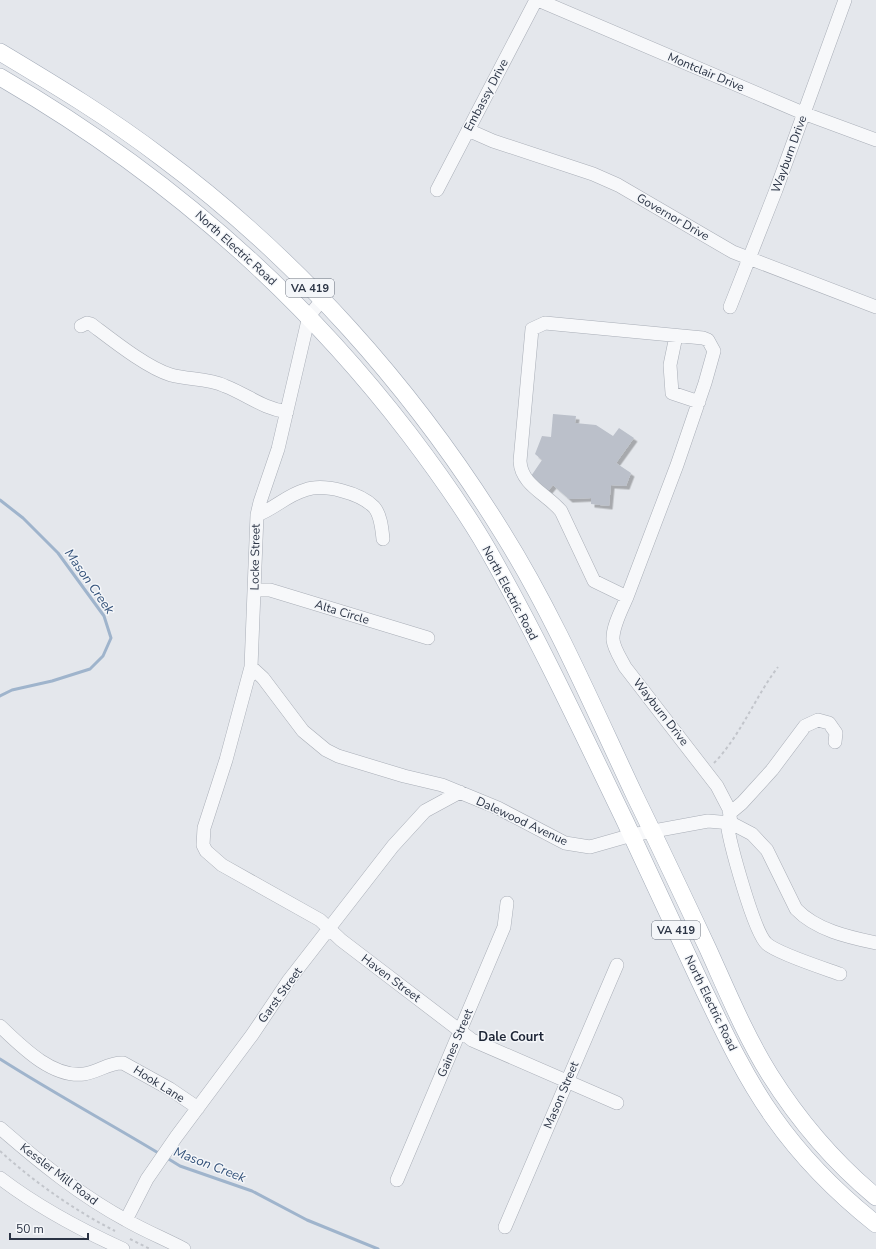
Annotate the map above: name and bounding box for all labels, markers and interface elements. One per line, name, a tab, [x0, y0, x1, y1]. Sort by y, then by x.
street label: Montclair Drive	[665, 49, 747, 95]
street label: Embassy Drive	[460, 56, 512, 134]
street label: Wayburn Drive	[768, 113, 810, 195]
street label: Governor Drive	[634, 190, 712, 244]
street label: North Electric Road	[192, 207, 280, 289]
road number: VA 419	[286, 279, 334, 297]
street label: Locke Street	[246, 523, 264, 591]
street label: North Electric Road	[478, 543, 542, 643]
water label: Mason Creek	[60, 545, 119, 618]
street label: Alta Circle	[313, 596, 371, 628]
street label: Wayburn Drive	[630, 675, 692, 749]
street label: Dalewood Avenue	[474, 793, 570, 849]
road number: VA 419	[652, 921, 700, 939]
street label: Haven Street	[358, 950, 425, 1006]
street label: North Electric Road	[681, 953, 741, 1053]
street label: Garst Street	[254, 963, 306, 1026]
street label: Gaines Street	[433, 1006, 477, 1080]
district label: Dale Court	[478, 1028, 545, 1046]
street label: Mason Street	[540, 1058, 583, 1131]
street label: Hook Lane	[130, 1062, 188, 1106]
street label: Kessler Mill Road	[17, 1139, 101, 1209]
water label: Mason Creek	[171, 1143, 249, 1187]
scale bar	[10, 1215, 88, 1241]
text: 50 m	[16, 1221, 44, 1237]

